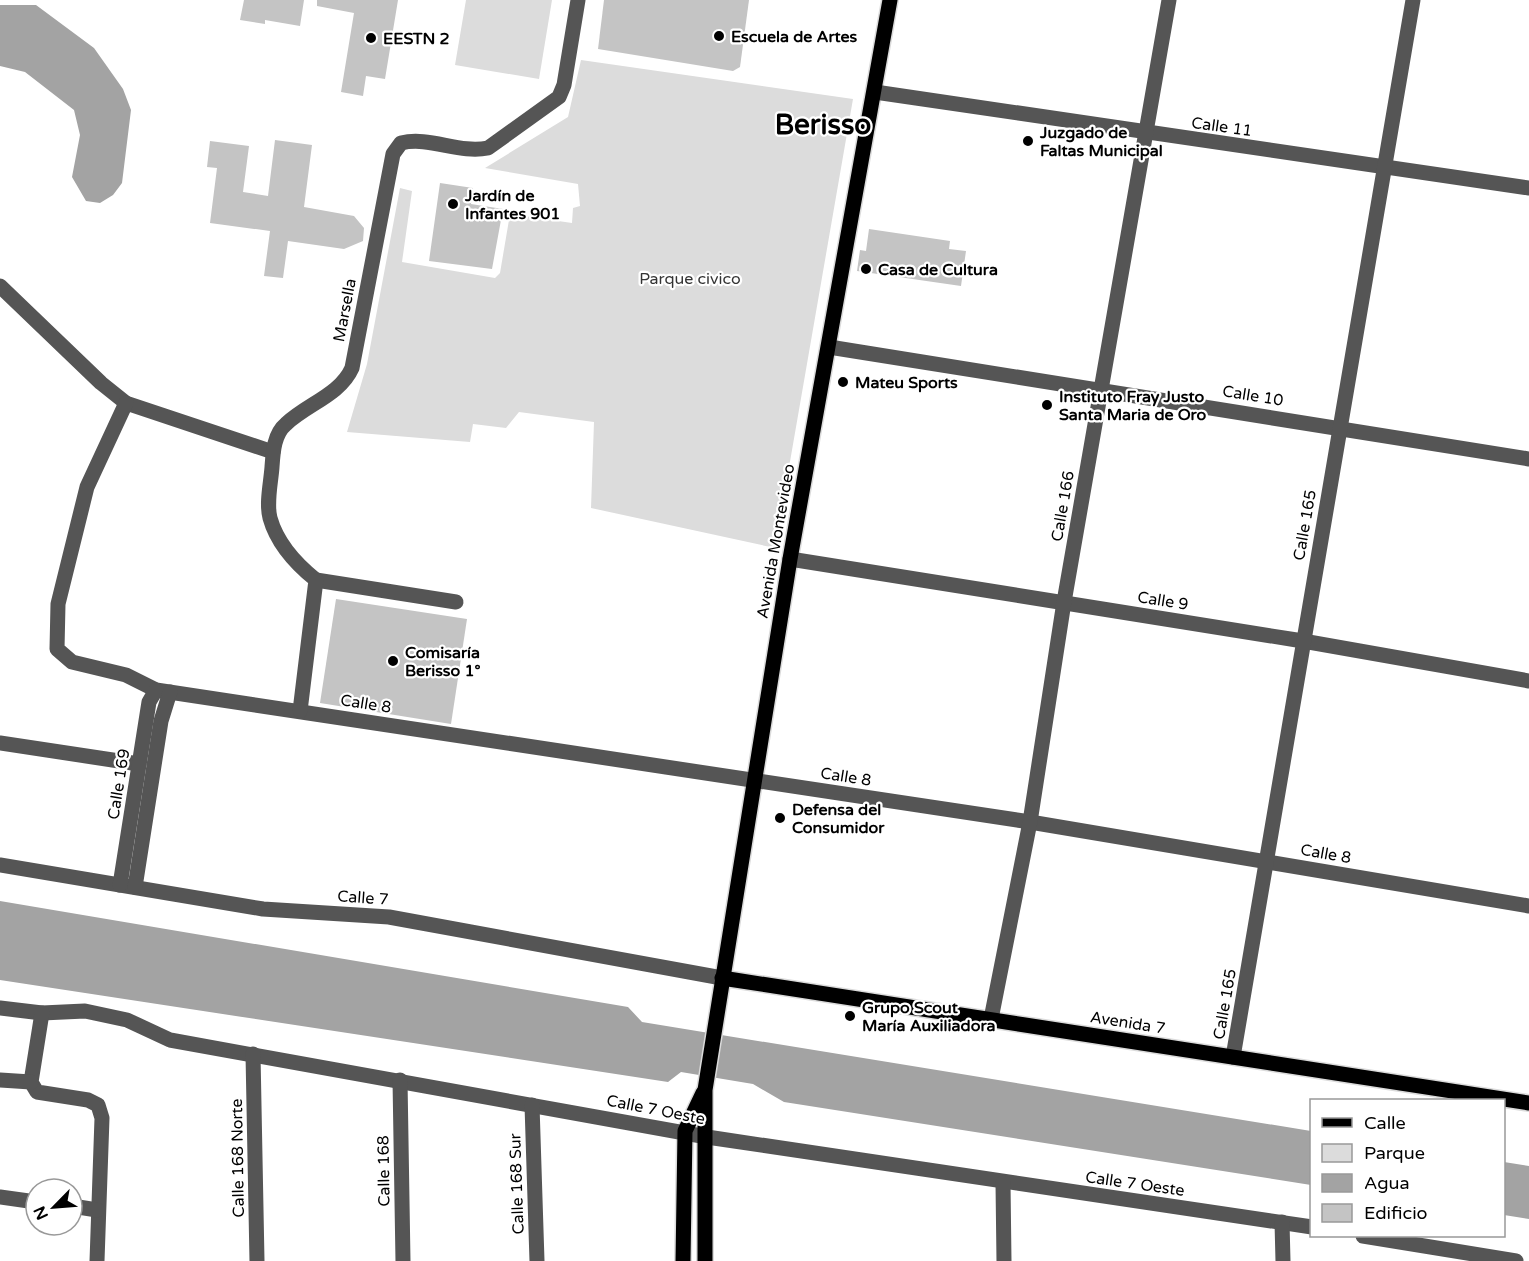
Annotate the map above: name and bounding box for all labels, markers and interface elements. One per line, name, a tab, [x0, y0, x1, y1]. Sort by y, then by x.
place label: Escuela de Artes	[731, 27, 858, 47]
place label: EESTN 2	[383, 29, 449, 49]
marker: Escuela de Artes	[712, 29, 726, 43]
marker: EESTN 2	[364, 31, 378, 45]
district label: Berisso	[775, 108, 871, 142]
street label: Calle 11	[1190, 113, 1254, 141]
place label: Juzgado de Faltas Municipal	[1039, 123, 1163, 161]
marker: Juzgado de Faltas Municipal	[1021, 134, 1035, 148]
place label: Jardín de Infantes 901	[464, 186, 560, 224]
marker: Jardín de Infantes 901	[446, 197, 460, 211]
place label: Casa de Cultura	[878, 260, 998, 280]
marker: Casa de Cultura	[859, 262, 873, 276]
park label: Parque civico	[639, 269, 741, 289]
street label: Marsella	[329, 277, 361, 344]
place label: Mateu Sports	[855, 373, 958, 393]
marker: Mateu Sports	[836, 375, 850, 389]
street label: Calle 10	[1221, 381, 1285, 411]
place label: Instituto Fray Justo Santa Maria de Oro	[1059, 387, 1206, 425]
marker: Instituto Fray Justo Santa Maria de Oro	[1040, 398, 1054, 412]
street label: Avenida Montevideo	[753, 462, 799, 620]
street label: Calle 166	[1047, 469, 1079, 543]
street label: Calle 165	[1289, 488, 1321, 562]
street label: Calle 9	[1136, 587, 1190, 615]
place label: Comisaría Berisso 1°	[405, 643, 481, 681]
marker: Comisaría Berisso 1°	[386, 654, 400, 668]
street label: Calle 8	[339, 690, 393, 718]
street label: Calle 169	[104, 747, 134, 821]
street label: Calle 8	[819, 763, 873, 791]
place label: Defensa del Consumidor	[792, 800, 885, 838]
marker: Defensa del Consumidor	[773, 811, 787, 825]
street label: Calle 8	[1299, 840, 1353, 868]
street label: Calle 7	[337, 886, 389, 910]
street label: Calle 165	[1209, 967, 1241, 1041]
place label: Grupo Scout María Auxiliadora	[862, 998, 996, 1036]
street label: Avenida 7	[1089, 1007, 1167, 1039]
marker: Grupo Scout María Auxiliadora	[843, 1009, 857, 1023]
street label: Calle 7 Oeste	[605, 1091, 707, 1129]
street label: Calle 168 Norte	[227, 1098, 249, 1218]
legend	[1310, 1099, 1505, 1237]
text: Calle	[1364, 1112, 1406, 1134]
street label: Calle 168 Sur	[505, 1132, 529, 1235]
street label: Calle 168	[373, 1135, 395, 1207]
text: Parque	[1364, 1142, 1425, 1164]
street label: Calle 7 Oeste	[1084, 1167, 1186, 1201]
text: Agua	[1364, 1172, 1410, 1194]
north arrow	[24, 1177, 84, 1237]
text: Edificio	[1364, 1202, 1428, 1224]
text: N	[30, 1203, 53, 1223]

